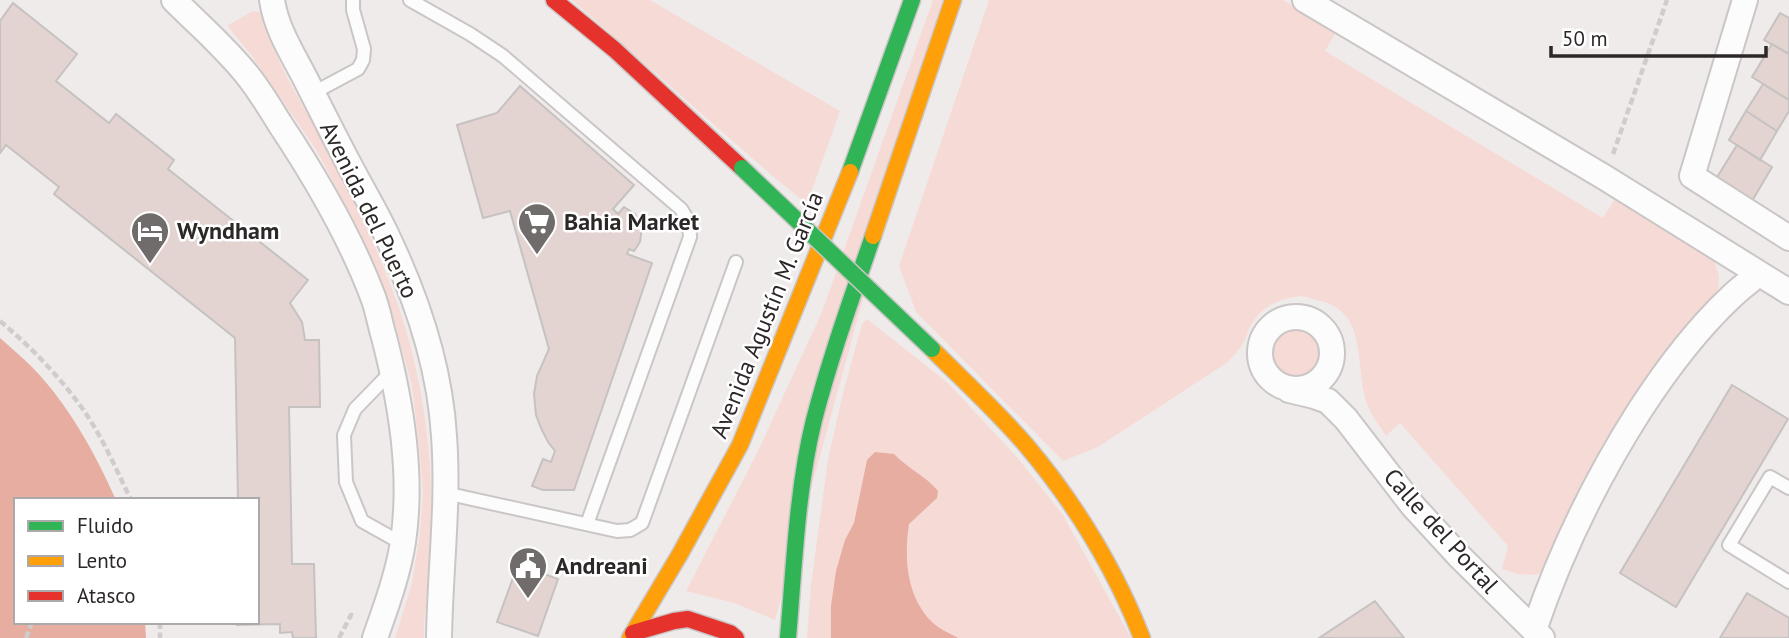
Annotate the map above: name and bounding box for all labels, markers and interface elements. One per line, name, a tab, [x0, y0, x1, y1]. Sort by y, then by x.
scale bar	[1551, 14, 1766, 58]
text: 50 m	[1562, 25, 1608, 52]
street label: Avenida del Puerto	[313, 116, 426, 303]
street label: Avenida Agustín M. García	[703, 187, 830, 443]
supermarket icon: Bahia Market	[516, 201, 558, 256]
place label: Bahia Market	[564, 206, 700, 237]
hotel icon: Wyndham	[129, 210, 171, 265]
place label: Wyndham	[177, 215, 279, 246]
street label: Calle del Portal	[1377, 462, 1506, 600]
legend	[14, 498, 259, 624]
text: Fluido	[77, 512, 134, 539]
public building icon: Andreani	[507, 545, 549, 600]
text: Lento	[77, 547, 127, 574]
place label: Andreani	[555, 550, 648, 581]
text: Atasco	[77, 582, 136, 609]

